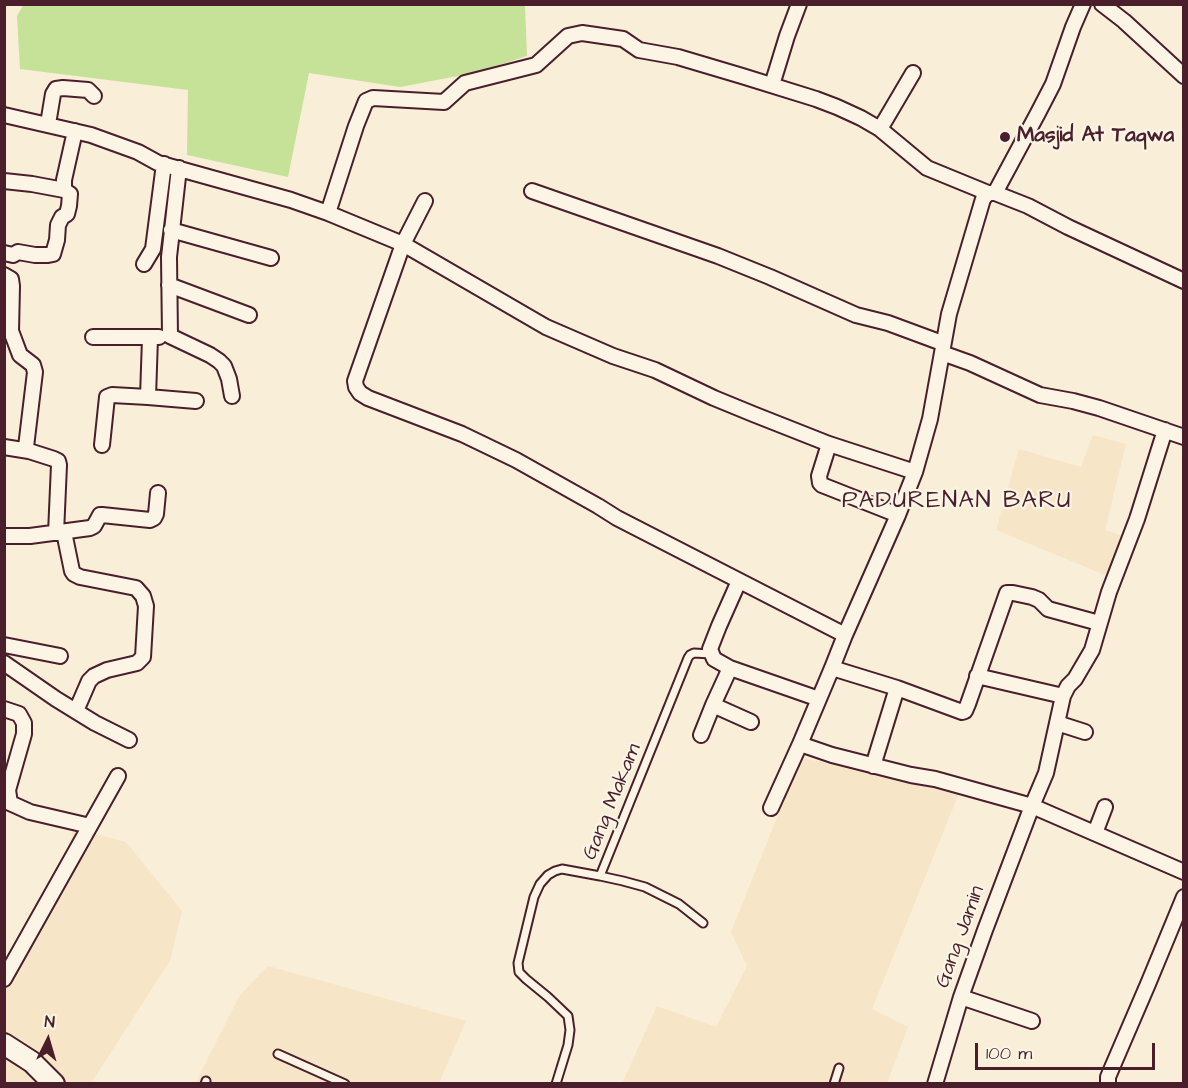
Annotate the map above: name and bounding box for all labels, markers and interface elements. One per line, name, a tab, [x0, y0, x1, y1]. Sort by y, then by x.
place label: Masjid At Taqwa	[1017, 124, 1174, 150]
marker: Masjid At Taqwa	[998, 130, 1012, 144]
district label: PADURENAN BARU	[842, 488, 1072, 516]
street label: Gang Makam	[578, 740, 648, 864]
street label: Gang Jamin	[931, 883, 991, 991]
north arrow	[18, 1010, 78, 1070]
text: N	[44, 1011, 56, 1033]
scale bar	[978, 1031, 1158, 1069]
text: 100 m	[986, 1041, 1032, 1066]

